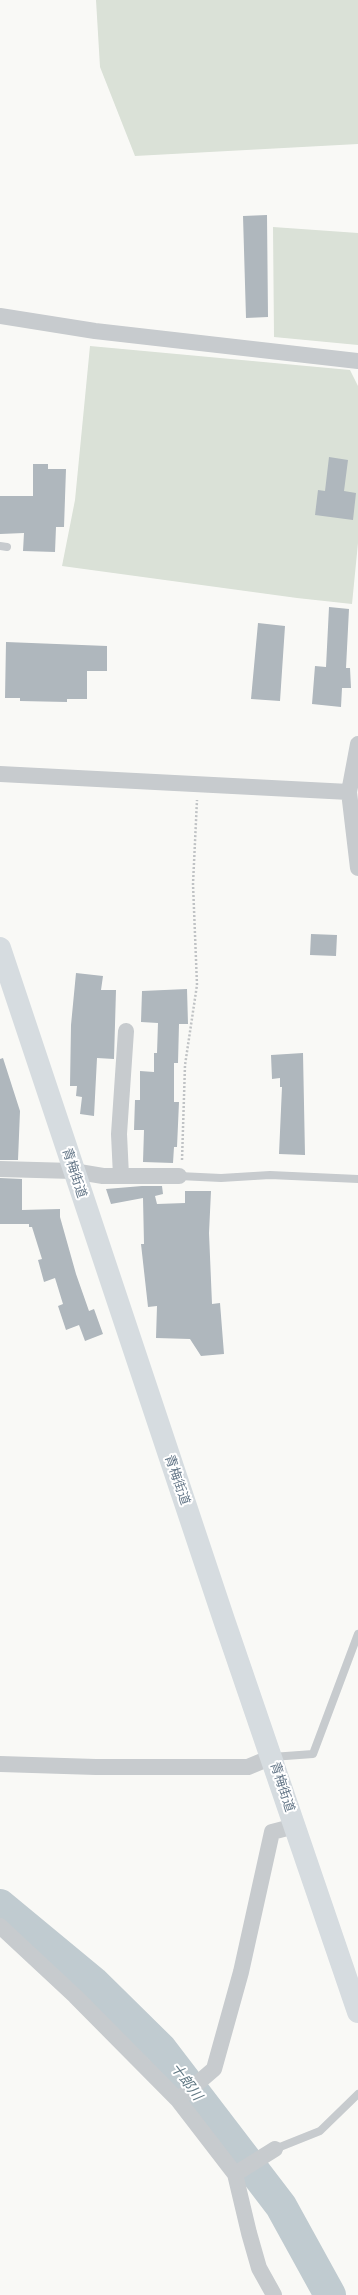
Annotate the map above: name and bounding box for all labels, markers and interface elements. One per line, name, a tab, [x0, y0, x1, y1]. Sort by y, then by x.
street label: 青梅街道	[59, 1146, 89, 1200]
street label: 青梅街道	[161, 1453, 193, 1507]
street label: 青梅街道	[267, 1760, 297, 1814]
water label: 十郎川	[167, 2060, 205, 2104]

